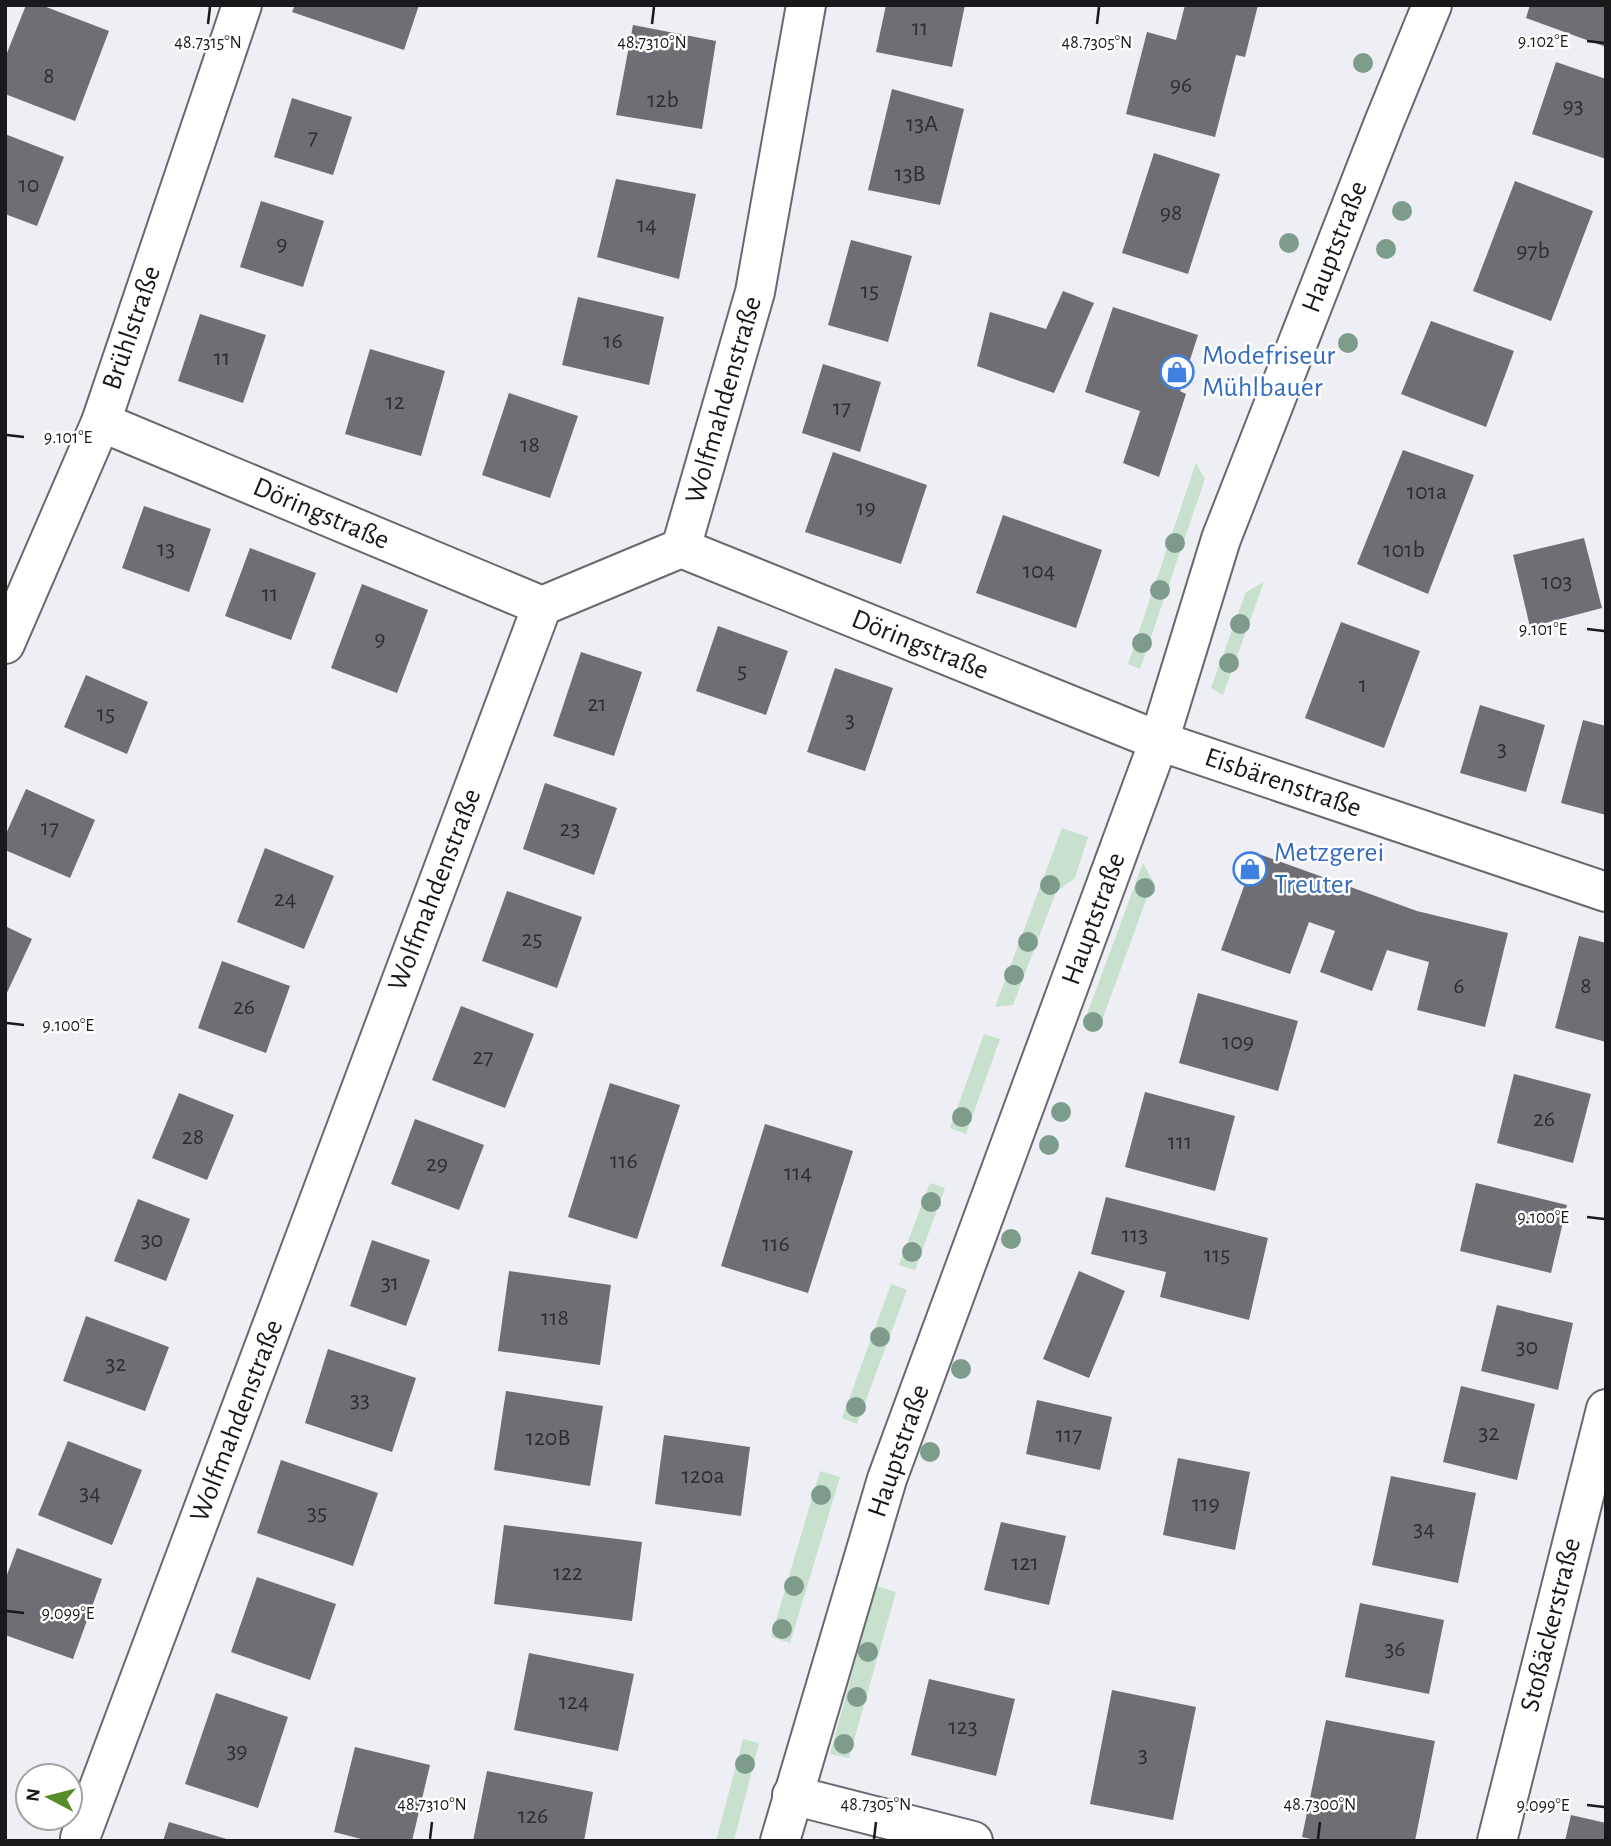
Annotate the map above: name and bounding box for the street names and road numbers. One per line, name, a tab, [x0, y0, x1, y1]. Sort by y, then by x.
street label: Hauptstraße	[1297, 177, 1373, 317]
street label: Brühlstraße	[98, 262, 166, 394]
street label: Wolfmahdenstraße	[681, 293, 767, 507]
street label: Döringstraße	[249, 473, 393, 555]
street label: Döringstraße	[848, 605, 992, 685]
street label: Eisbärenstraße	[1201, 743, 1365, 823]
street label: Wolfmahdenstraße	[384, 785, 486, 995]
street label: Hauptstraße	[1057, 849, 1131, 989]
street label: Wolfmahdenstraße	[186, 1316, 288, 1526]
street label: Hauptstraße	[863, 1381, 935, 1521]
street label: Stoßäckerstraße	[1516, 1535, 1586, 1715]

